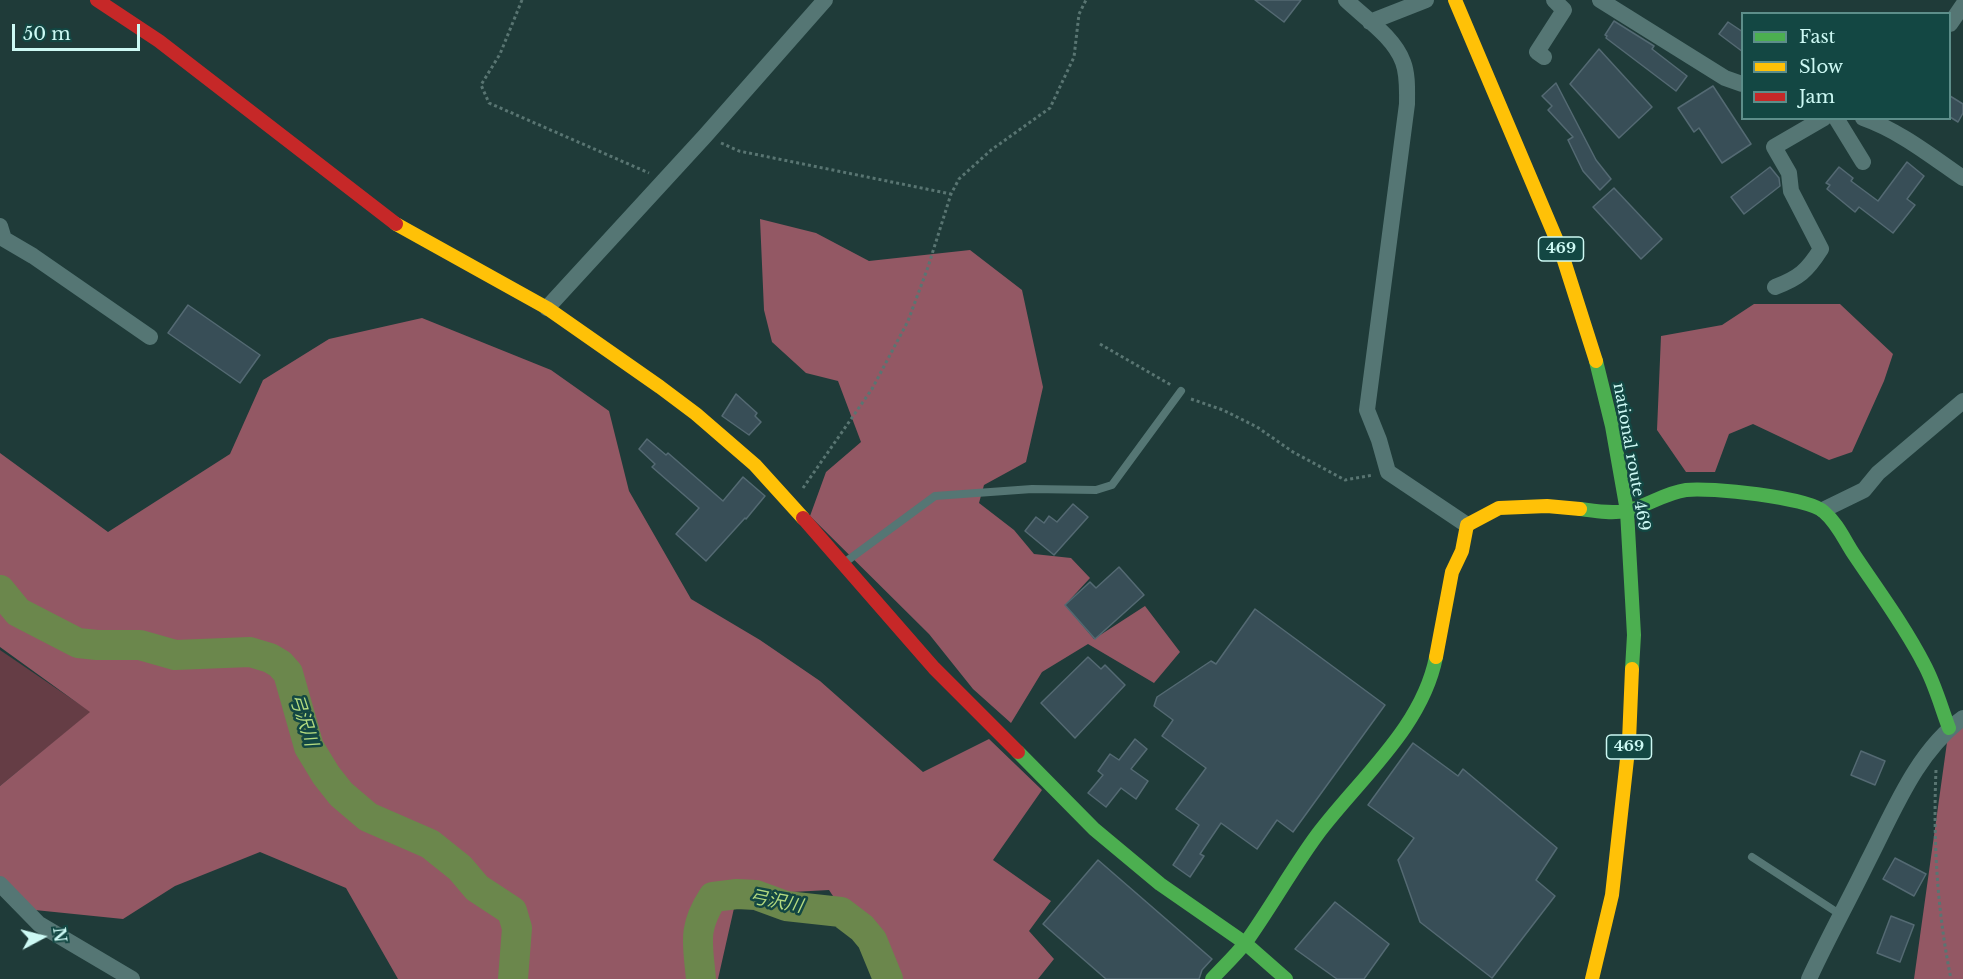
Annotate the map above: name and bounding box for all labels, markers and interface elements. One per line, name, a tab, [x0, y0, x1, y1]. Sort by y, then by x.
scale bar	[15, 12, 142, 50]
legend	[1741, 12, 1951, 120]
text: 50 m	[23, 23, 71, 45]
text: Fast	[1799, 26, 1835, 48]
text: Slow	[1799, 56, 1843, 78]
text: Jam	[1799, 86, 1835, 108]
road number: 469	[1538, 237, 1584, 261]
street label: national route 469	[1609, 382, 1653, 532]
water label: 弓沢川	[284, 691, 322, 749]
road number: 469	[1606, 735, 1652, 759]
water label: 弓沢川	[747, 886, 805, 918]
north arrow	[12, 907, 72, 967]
text: N	[49, 926, 71, 943]

